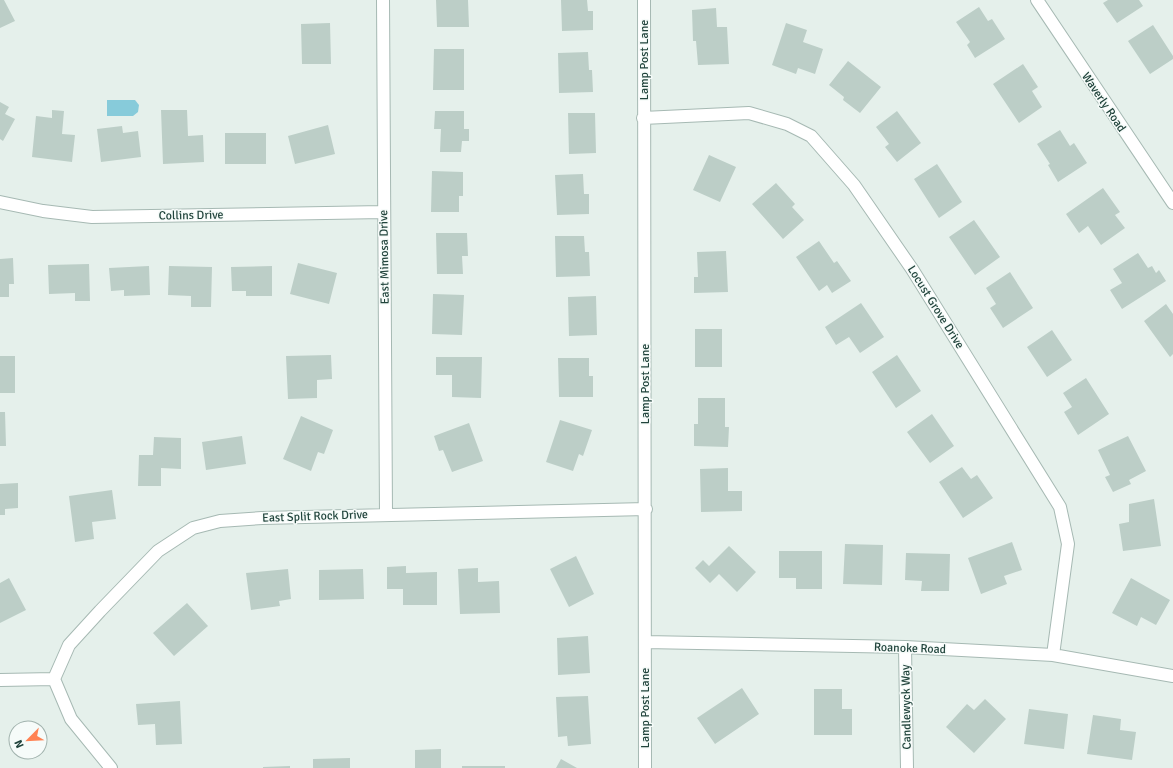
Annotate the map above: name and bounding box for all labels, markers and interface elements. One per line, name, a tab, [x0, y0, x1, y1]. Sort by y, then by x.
street label: Lamp Post Lane	[637, 20, 652, 100]
street label: Waverly Road	[1078, 70, 1129, 135]
street label: Collins Drive	[158, 207, 224, 224]
street label: East Mimosa Drive	[376, 210, 393, 304]
street label: Locust Grove Drive	[904, 263, 967, 352]
street label: Lamp Post Lane	[638, 344, 653, 424]
street label: East Split Rock Drive	[262, 507, 368, 526]
street label: Roanoke Road	[874, 640, 946, 657]
street label: Candlewyck Way	[898, 664, 915, 750]
street label: Lamp Post Lane	[638, 668, 653, 748]
north arrow	[8, 720, 48, 760]
text: N	[12, 738, 27, 750]

